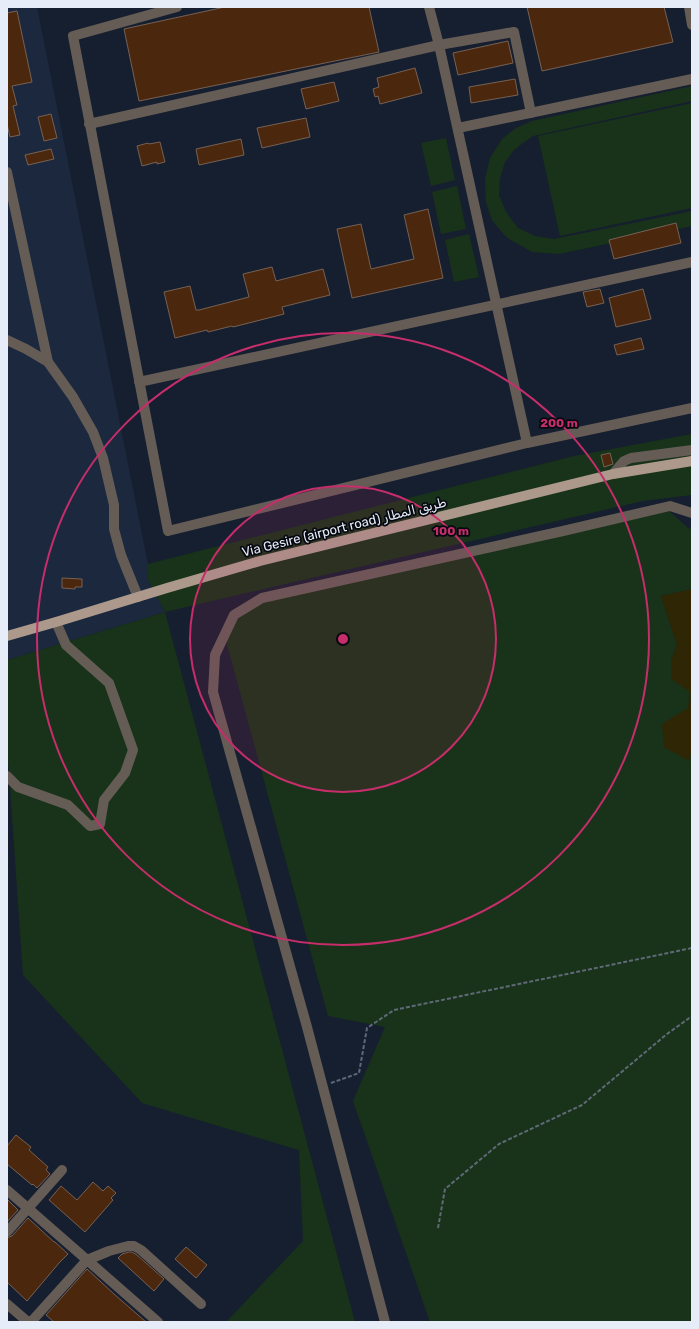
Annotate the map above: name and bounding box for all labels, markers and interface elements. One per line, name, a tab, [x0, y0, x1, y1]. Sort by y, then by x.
text: 200 m	[540, 416, 578, 430]
street label: Via Gesire (airport road) طريق المطار	[240, 494, 448, 561]
text: 100 m	[433, 524, 469, 538]
centre of rings	[336, 632, 350, 646]

